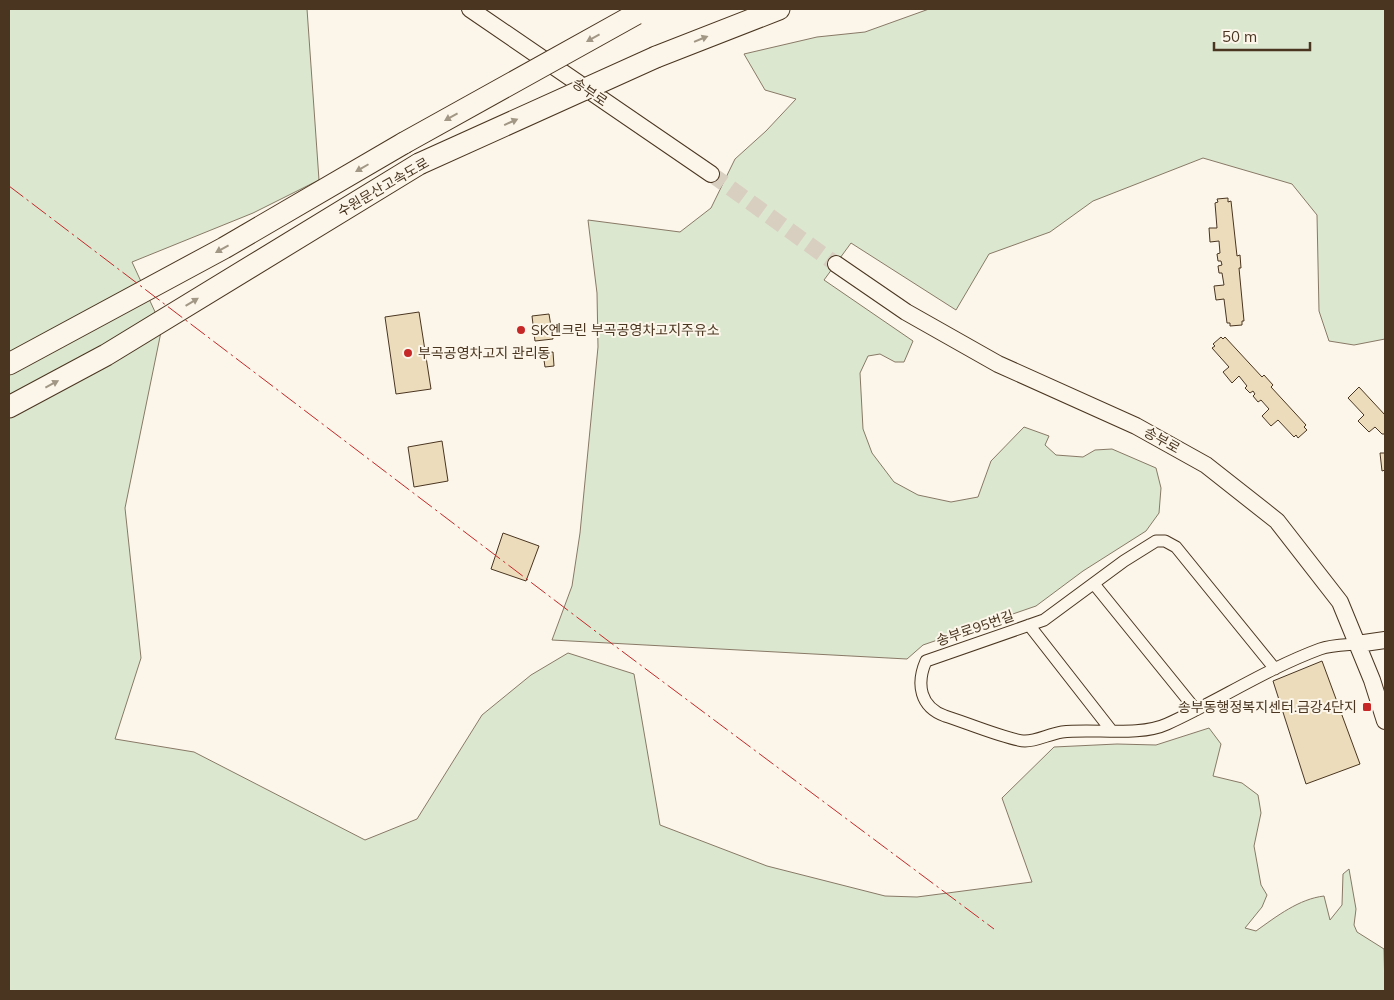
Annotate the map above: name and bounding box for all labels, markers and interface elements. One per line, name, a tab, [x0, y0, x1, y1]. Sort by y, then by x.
scale bar	[1214, 20, 1310, 52]
text: 50 m	[1222, 27, 1257, 46]
one-way arrow	[586, 34, 601, 42]
one-way arrow	[694, 35, 709, 43]
street label: 송부로	[569, 74, 611, 110]
one-way arrow	[444, 113, 459, 121]
one-way arrow	[504, 118, 518, 126]
street label: 수원문산고속도로	[334, 153, 432, 221]
one-way arrow	[356, 163, 369, 172]
one-way arrow	[215, 245, 228, 254]
one-way arrow	[186, 298, 199, 307]
place label: SK엔크린 부곡공영차고지주유소	[531, 321, 720, 339]
marker: SK엔크린 부곡공영차고지주유소	[515, 324, 527, 336]
place label: 부곡공영차고지 관리동	[418, 344, 551, 362]
marker: 부곡공영차고지 관리동	[402, 347, 414, 359]
one-way arrow	[45, 380, 59, 388]
street label: 송부로	[1141, 423, 1183, 457]
street label: 송부로95번길	[934, 606, 1016, 650]
place label: 송부동행정복지센터.금강4단지	[1178, 698, 1357, 716]
marker: 송부동행정복지센터.금강4단지	[1361, 701, 1373, 713]

